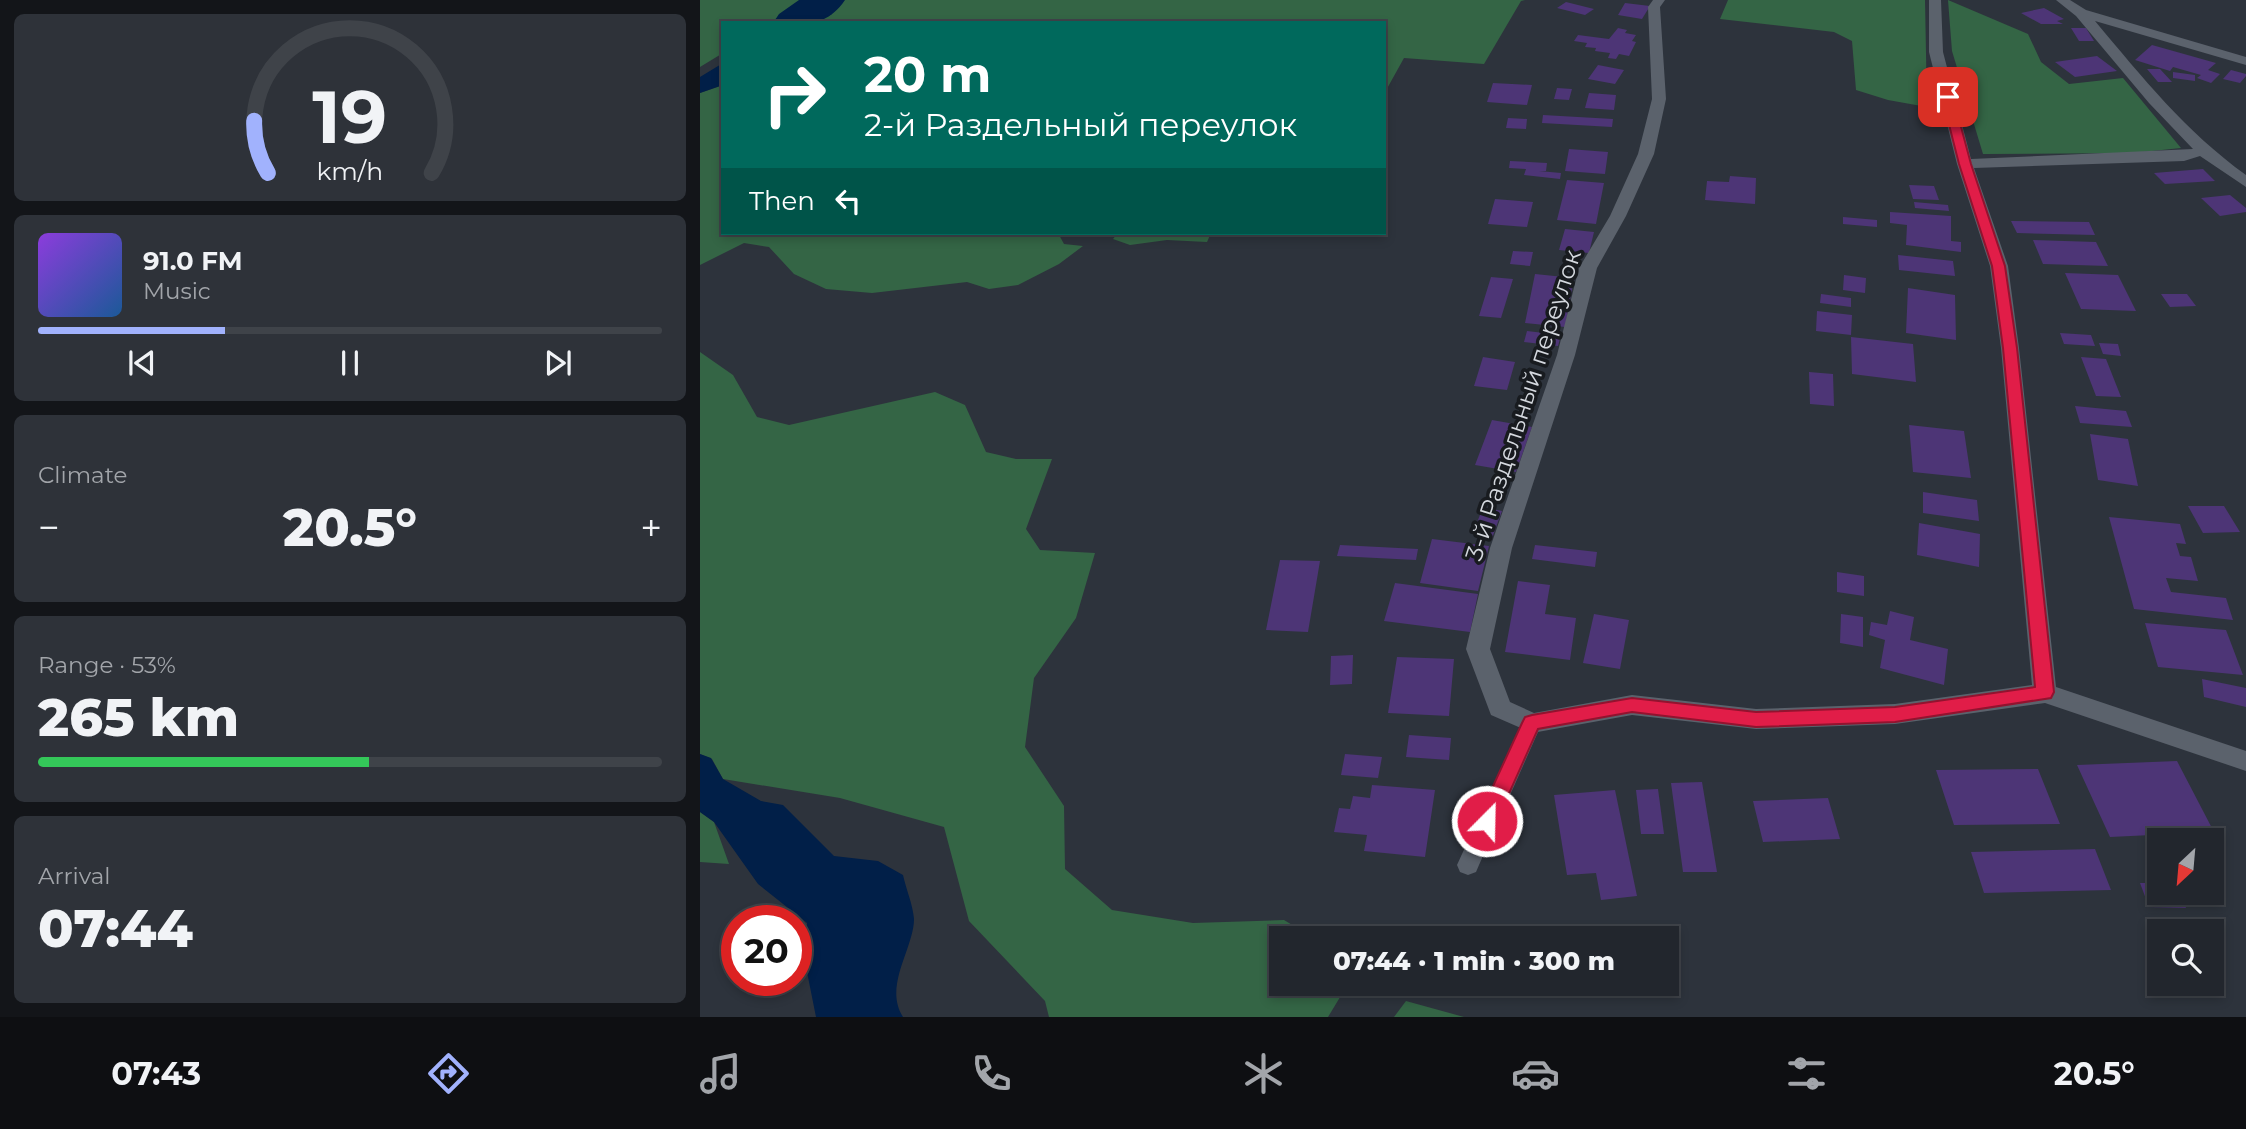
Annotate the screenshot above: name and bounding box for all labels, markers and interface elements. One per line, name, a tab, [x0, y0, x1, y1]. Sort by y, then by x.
text: 20 m	[864, 45, 991, 104]
icon: right	[749, 49, 840, 140]
pin	[1918, 67, 1978, 127]
text: 19	[313, 74, 387, 162]
icon: arrive	[1929, 78, 1967, 116]
text: 2-й Раздельный переулок	[864, 105, 1297, 144]
text: km/h	[317, 156, 383, 186]
icon: left	[829, 182, 867, 220]
text: Then	[749, 185, 815, 217]
text: 91.0 FM	[143, 245, 243, 277]
street label: 3-й Раздельный переулок	[1459, 246, 1587, 564]
text: Music	[143, 277, 211, 305]
icon: previous	[123, 344, 161, 382]
icon: pause	[331, 344, 369, 382]
icon: next	[539, 344, 577, 382]
text: Climate	[38, 461, 127, 489]
text: 20.5°	[283, 496, 417, 559]
text: −	[38, 504, 60, 551]
text: +	[640, 504, 662, 551]
text: Range · 53%	[38, 651, 176, 679]
text: 265 km	[38, 686, 239, 749]
position arrow	[1450, 784, 1524, 858]
north arrow	[2147, 828, 2224, 905]
map controls	[2147, 828, 2224, 996]
text: Arrival	[38, 862, 111, 890]
text: 07:44	[38, 897, 193, 960]
speed limit sign: 20	[721, 905, 812, 996]
button: search	[2147, 919, 2224, 996]
text: 07:44 · 1 min · 300 m	[1333, 945, 1615, 977]
icon: directions	[424, 1049, 473, 1098]
icon: music	[696, 1049, 745, 1098]
icon: phone	[967, 1049, 1016, 1098]
icon: climate	[1239, 1049, 1288, 1098]
icon: car	[1511, 1049, 1560, 1098]
icon: filters	[1782, 1049, 1831, 1098]
text: 07:43	[111, 1054, 201, 1093]
text: 20.5°	[2054, 1054, 2135, 1093]

